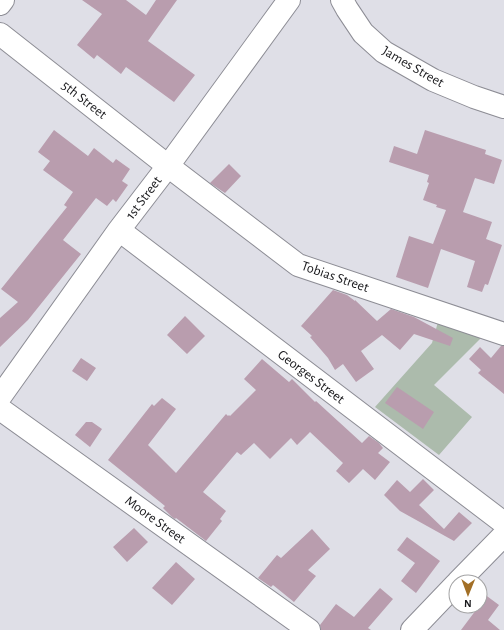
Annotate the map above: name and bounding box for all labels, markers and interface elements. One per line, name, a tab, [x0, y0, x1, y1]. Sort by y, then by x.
street label: James Street	[380, 44, 447, 90]
street label: 5th Street	[59, 78, 110, 122]
street label: 1st Street	[123, 174, 165, 222]
street label: Tobias Street	[299, 259, 371, 295]
street label: Georges Street	[275, 347, 347, 407]
street label: Moore Street	[122, 494, 188, 547]
north arrow	[448, 574, 488, 614]
text: N	[464, 598, 472, 609]

